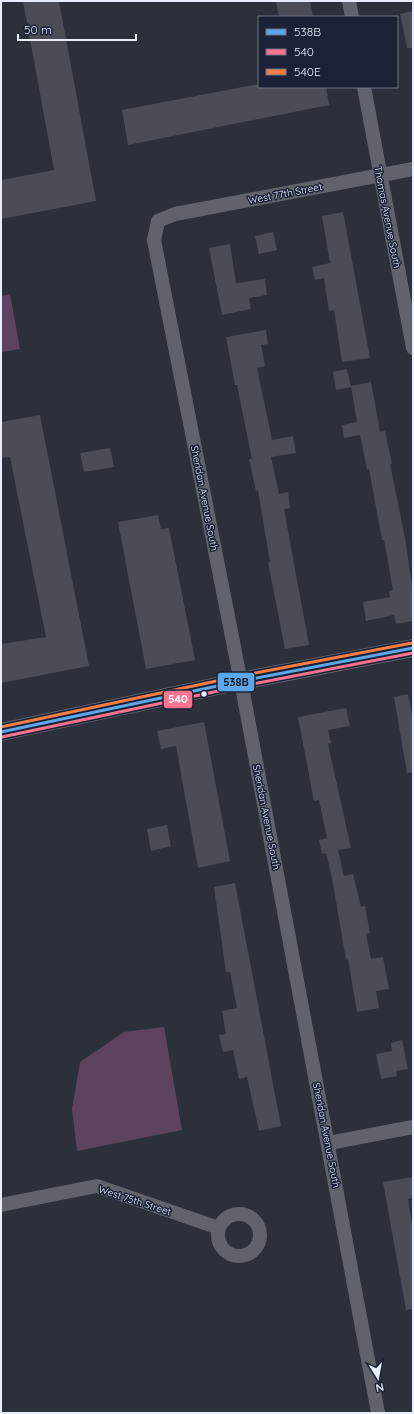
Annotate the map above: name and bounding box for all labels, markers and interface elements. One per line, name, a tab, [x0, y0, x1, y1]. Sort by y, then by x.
scale bar	[18, 16, 136, 42]
legend	[258, 16, 398, 88]
text: 50 m	[24, 22, 52, 37]
text: 538B	[294, 24, 321, 39]
text: 540	[294, 44, 314, 59]
text: 540E	[294, 64, 321, 79]
street label: Thomas Avenue South	[371, 165, 404, 269]
street label: West 77th Street	[247, 180, 324, 207]
street label: Sheridan Avenue South	[188, 444, 221, 552]
line badge: 538B	[217, 672, 255, 692]
text: 538B	[223, 675, 249, 689]
unlabelled marker	[199, 689, 209, 699]
line badge: 540	[163, 690, 193, 709]
text: 540	[168, 692, 188, 706]
street label: Sheridan Avenue South	[250, 763, 283, 871]
street label: Sheridan Avenue South	[310, 1081, 343, 1189]
street label: West 75th Street	[97, 1183, 173, 1219]
north arrow	[358, 1358, 398, 1398]
text: N	[375, 1380, 385, 1395]

